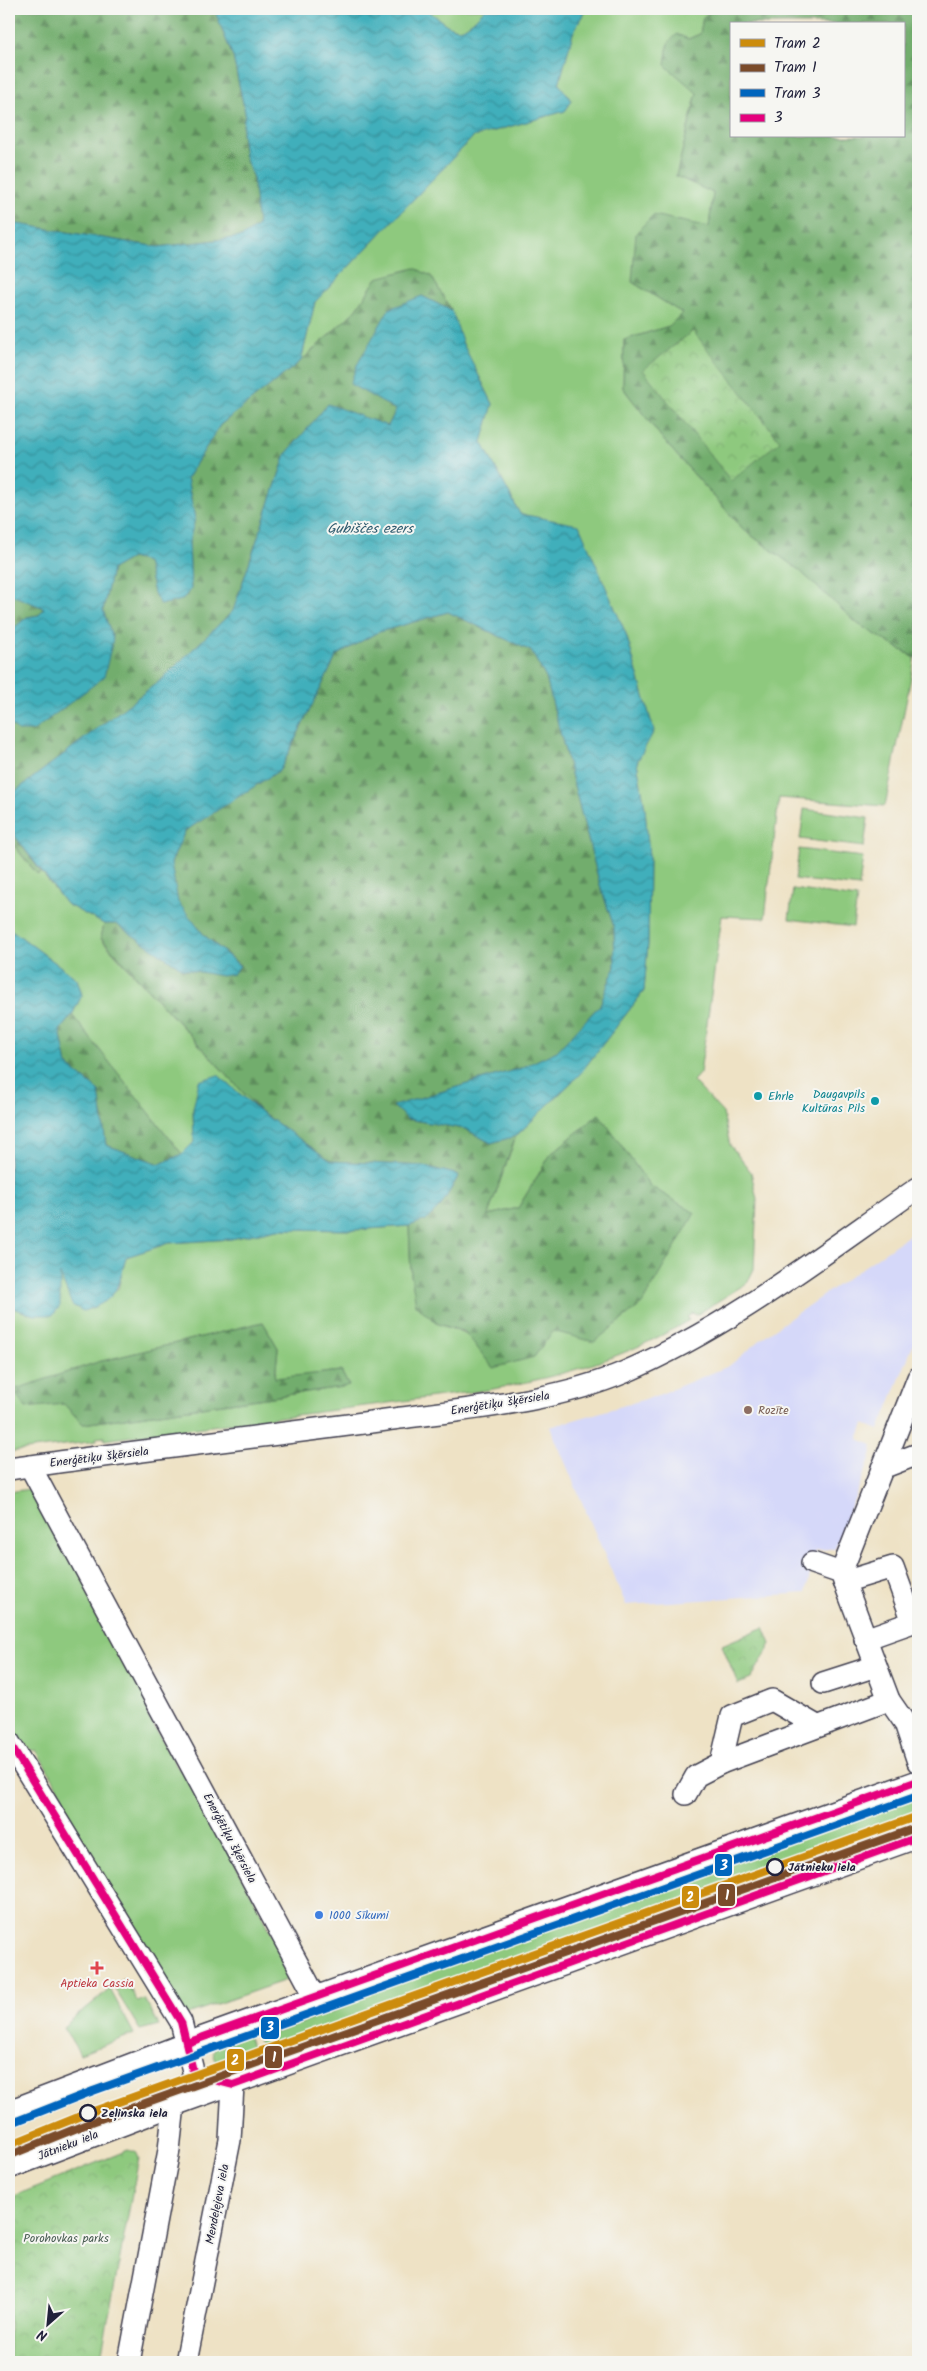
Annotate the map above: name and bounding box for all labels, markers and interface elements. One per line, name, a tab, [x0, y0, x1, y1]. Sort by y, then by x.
legend	[730, 22, 904, 138]
text: Tram 2	[774, 32, 821, 56]
text: Tram 1	[774, 56, 817, 80]
text: Tram 3	[774, 82, 821, 106]
text: 3	[774, 106, 783, 130]
water label: Gubiščes ezers	[327, 518, 415, 540]
place label: Daugavpils Kultūras Pils	[802, 1085, 865, 1118]
place label: Ehrle	[768, 1087, 794, 1106]
marker: Ehrle	[752, 1090, 764, 1102]
marker: Daugavpils Kultūras Pils	[869, 1095, 881, 1107]
street label: Enerģētiķu šķērsiela	[449, 1386, 551, 1421]
place label: Rozīte	[758, 1401, 789, 1420]
marker: Rozīte	[742, 1404, 754, 1416]
street label: Enerģētiķu šķērsiela	[48, 1442, 150, 1473]
street label: Enerģētiķu šķērsiela	[198, 1790, 262, 1887]
line badge: 3	[714, 1853, 733, 1877]
text: 3	[719, 1855, 728, 1877]
marker: Jātnieku iela	[766, 1858, 784, 1876]
place label: Jātnieku iela	[788, 1858, 856, 1877]
line badge: 1	[717, 1883, 736, 1907]
line badge: 2	[681, 1885, 700, 1909]
text: 1	[725, 1885, 730, 1907]
text: 2	[686, 1887, 694, 1909]
place label: 1000 Sīkumi	[329, 1906, 390, 1925]
marker: 1000 Sīkumi	[313, 1909, 325, 1921]
marker: Aptieka Cassia	[91, 1962, 103, 1974]
place label: Aptieka Cassia	[60, 1974, 134, 1993]
line badge: 3	[260, 2016, 280, 2040]
text: 3	[265, 2017, 274, 2039]
line badge: 1	[264, 2045, 283, 2069]
text: 1	[272, 2047, 277, 2069]
line badge: 2	[226, 2048, 245, 2072]
text: 2	[231, 2050, 239, 2072]
marker: Zeļinska iela	[79, 2104, 97, 2122]
place label: Zeļinska iela	[101, 2104, 168, 2123]
street label: Jātnieku iela	[35, 2125, 102, 2166]
street label: Mendeļejeva iela	[200, 2162, 235, 2246]
park label: Porohovkas parks	[23, 2229, 109, 2248]
north arrow	[22, 2298, 72, 2348]
text: N	[33, 2323, 51, 2347]

